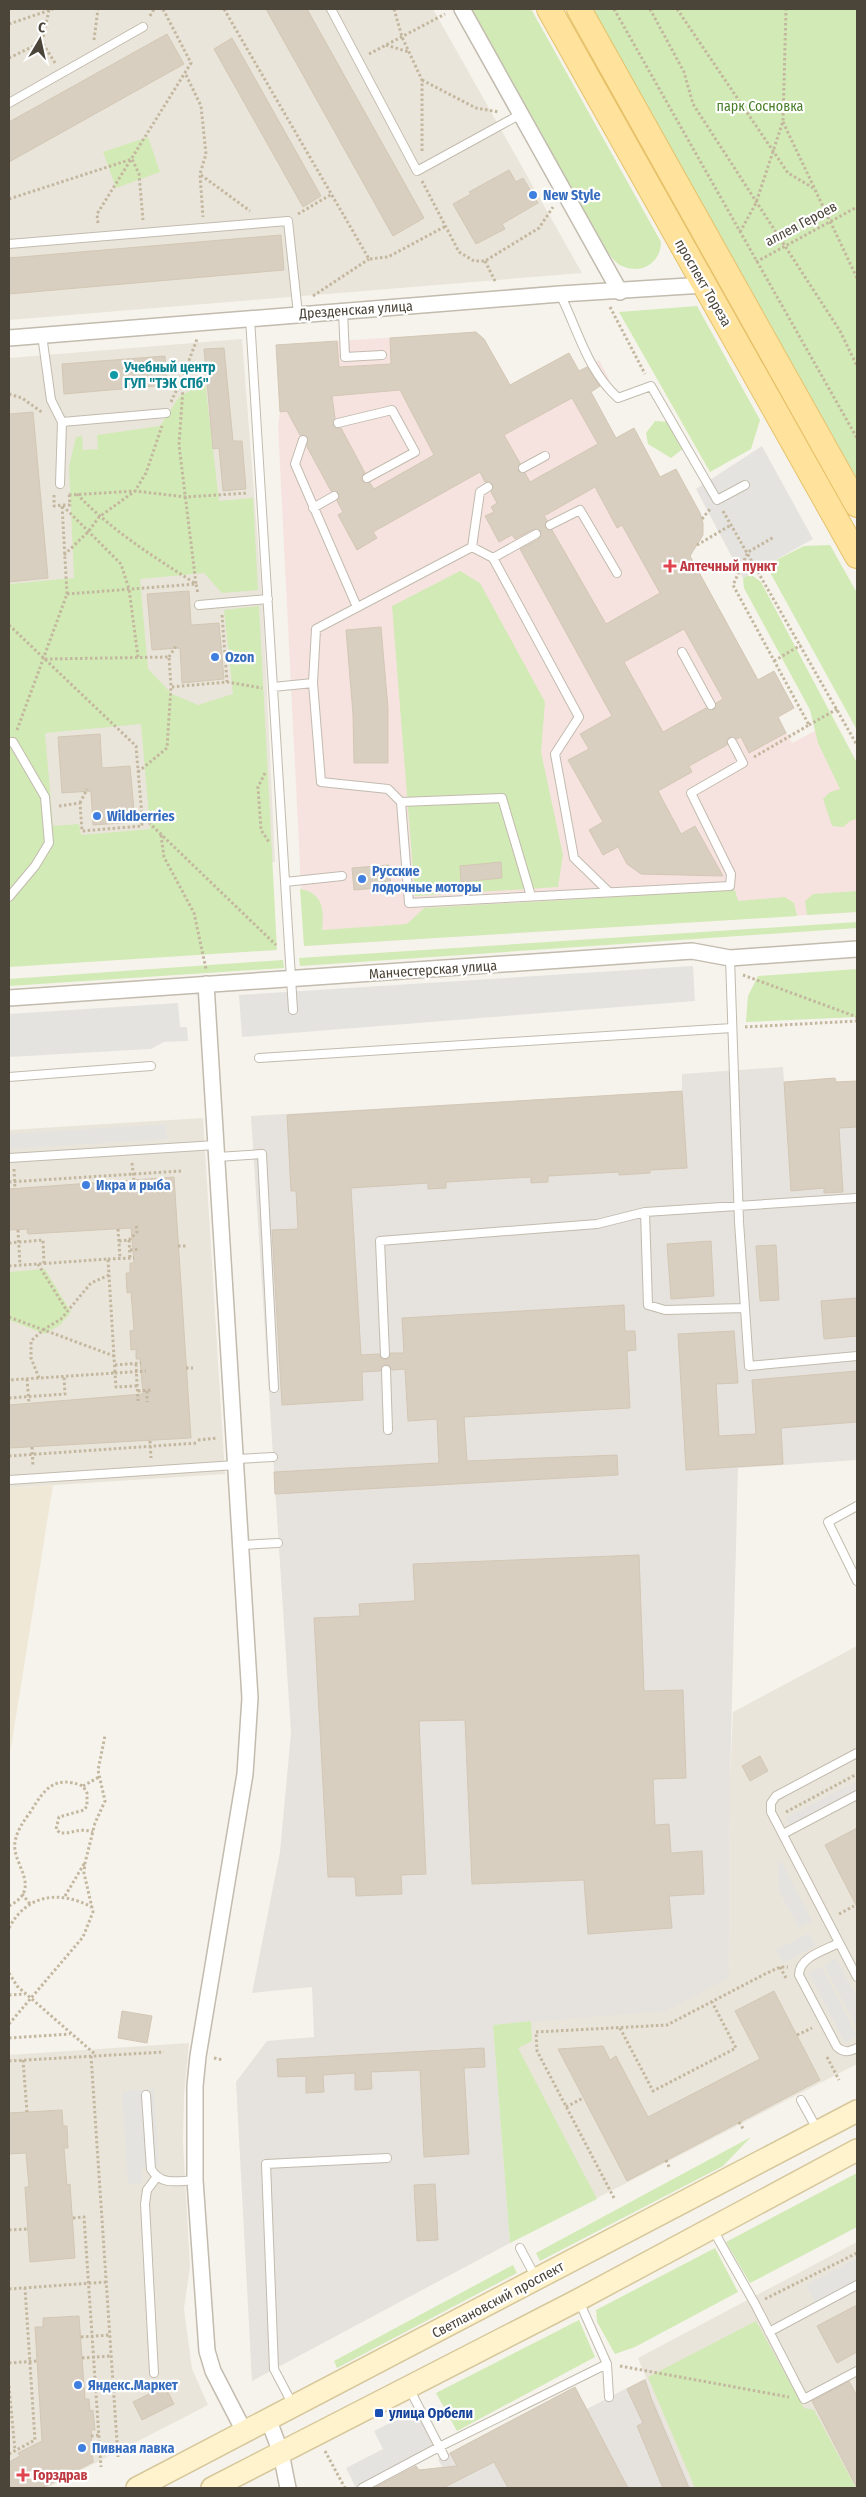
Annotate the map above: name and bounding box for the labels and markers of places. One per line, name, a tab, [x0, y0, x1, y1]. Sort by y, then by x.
place label: New Style	[543, 187, 601, 204]
marker: New Style	[527, 189, 539, 201]
place label: Учебный центр ГУП "ТЭК СПб"	[123, 359, 216, 392]
marker: Учебный центр ГУП "ТЭК СПб"	[108, 369, 120, 381]
place label: Аптечный пункт	[679, 558, 778, 575]
marker: Аптечный пункт	[664, 560, 676, 572]
place label: Ozon	[225, 649, 254, 666]
marker: Ozon	[209, 651, 221, 663]
place label: Wildberries	[107, 808, 175, 825]
marker: Wildberries	[91, 810, 103, 822]
place label: Русские лодочные моторы	[372, 863, 482, 896]
marker: Русские лодочные моторы	[356, 873, 368, 885]
place label: Икра и рыба	[96, 1177, 171, 1194]
marker: Икра и рыба	[80, 1179, 92, 1191]
place label: Яндекс.Маркет	[88, 2377, 179, 2394]
marker: Яндекс.Маркет	[72, 2379, 84, 2391]
place label: улица Орбели	[388, 2405, 473, 2422]
marker: улица Орбели	[373, 2407, 385, 2419]
place label: Пивная лавка	[92, 2440, 174, 2457]
marker: Пивная лавка	[76, 2442, 88, 2454]
place label: Горздрав	[33, 2467, 88, 2484]
marker: Горздрав	[17, 2469, 29, 2481]

